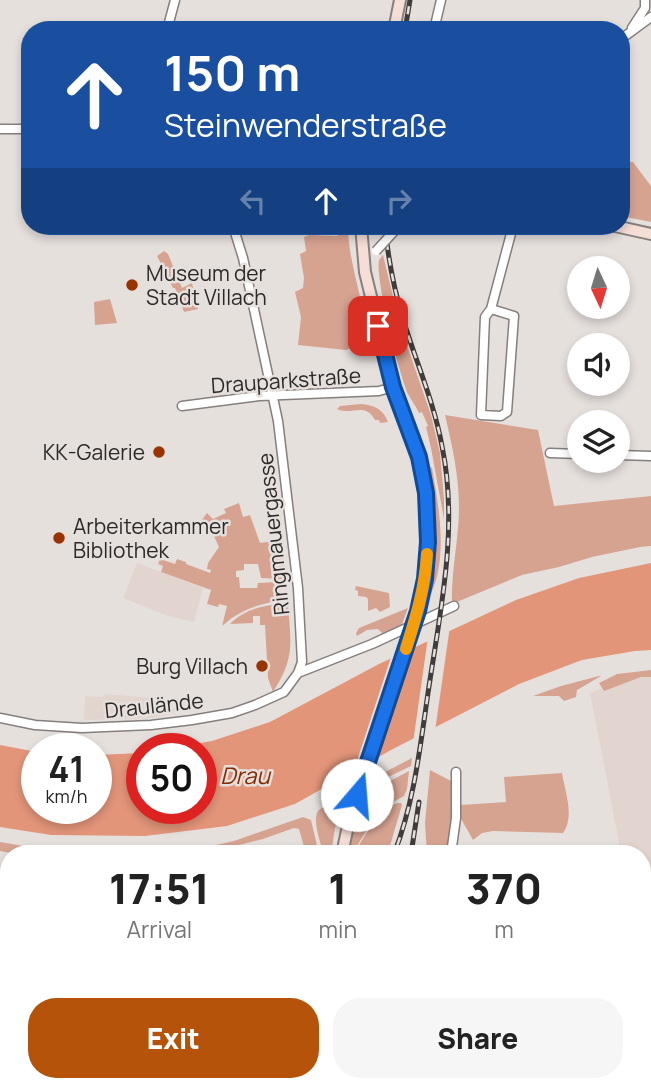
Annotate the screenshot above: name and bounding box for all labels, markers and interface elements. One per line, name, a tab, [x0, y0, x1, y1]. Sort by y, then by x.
text: 150 m	[164, 39, 300, 106]
icon: ahead	[49, 49, 140, 140]
text: Steinwenderstraße	[164, 103, 447, 147]
icon: left	[234, 182, 272, 220]
icon: ahead	[307, 182, 345, 220]
icon: right	[380, 182, 418, 220]
north arrow	[567, 256, 630, 318]
map controls	[567, 256, 630, 473]
place label: Museum der Stadt Villach	[146, 259, 267, 311]
marker: Museum der Stadt Villach	[124, 277, 140, 293]
pin	[348, 296, 408, 356]
icon: arrive	[359, 307, 397, 345]
button: sound	[567, 333, 630, 396]
street label: Drauparkstraße	[210, 361, 362, 399]
button: layers	[567, 410, 630, 473]
place label: KK-Galerie	[43, 438, 145, 466]
marker: KK-Galerie	[151, 444, 167, 460]
street label: Ringmauergasse	[251, 452, 295, 616]
place label: Arbeiterkammer Bibliothek	[73, 512, 229, 564]
marker: Arbeiterkammer Bibliothek	[51, 530, 67, 546]
place label: Burg Villach	[136, 652, 248, 680]
marker: Burg Villach	[254, 658, 270, 674]
street label: Draulände	[103, 686, 205, 724]
speed limit sign: 50	[126, 733, 217, 824]
text: 41	[48, 745, 85, 793]
position arrow	[320, 758, 394, 832]
water label: Drau	[220, 759, 272, 791]
text: km/h	[46, 784, 87, 808]
text: 17:51	[109, 859, 210, 917]
text: 1	[328, 859, 347, 917]
text: 370	[466, 859, 542, 917]
text: Arrival	[126, 913, 192, 945]
text: min	[319, 913, 357, 945]
text: m	[494, 913, 514, 945]
button: Exit	[28, 998, 319, 1078]
button: Share	[333, 998, 623, 1078]

